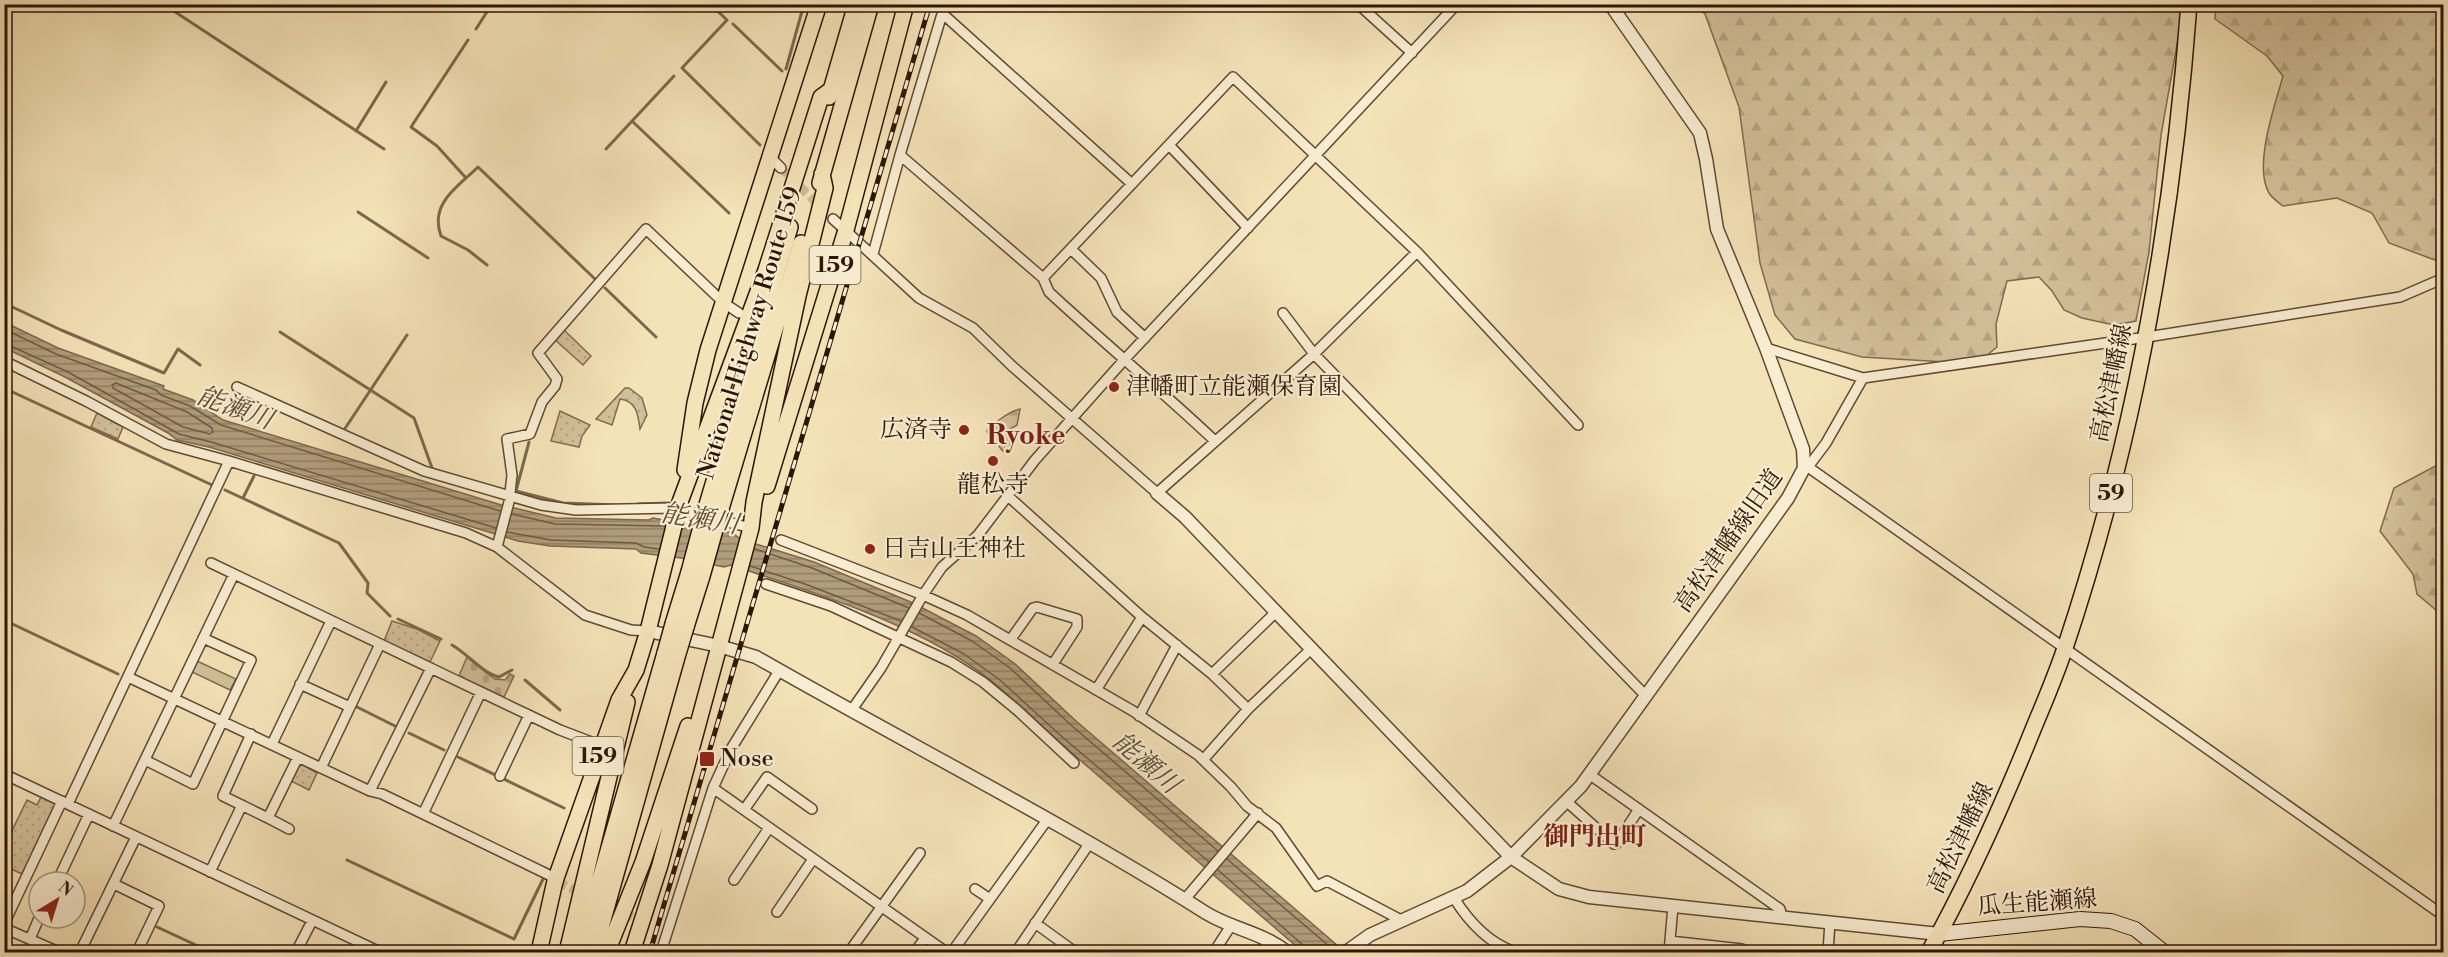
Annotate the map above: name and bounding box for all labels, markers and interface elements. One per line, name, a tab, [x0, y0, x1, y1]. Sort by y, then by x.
street label: National Highway Route 159	[691, 183, 809, 483]
road number: 159	[810, 246, 860, 284]
street label: 高松津幡線	[2085, 321, 2139, 445]
place label: 津幡町立能瀬保育園	[1126, 372, 1342, 402]
water label: 能瀬川	[193, 380, 280, 437]
marker: 津幡町立能瀬保育園	[1107, 380, 1121, 394]
place label: 広済寺	[880, 415, 952, 445]
district label: Ryoke	[986, 419, 1066, 453]
marker: 広済寺	[957, 423, 971, 437]
marker: 龍松寺	[986, 454, 1000, 468]
street label: 高松津幡線旧道	[1669, 464, 1789, 618]
place label: 龍松寺	[957, 470, 1029, 500]
road number: 59	[2090, 474, 2132, 512]
water label: 能瀬川	[659, 497, 744, 541]
place label: 日吉山王神社	[882, 534, 1026, 564]
marker: 日吉山王神社	[863, 542, 877, 556]
water label: 能瀬川	[1106, 725, 1188, 803]
road number: 159	[572, 737, 624, 775]
place label: Nose	[720, 744, 774, 774]
marker: Nose	[698, 750, 716, 768]
street label: 高松津幡線	[1921, 777, 2001, 899]
district label: 御門出町	[1543, 821, 1647, 853]
north arrow	[27, 870, 87, 930]
text: N	[54, 877, 77, 901]
street label: 瓜生能瀬線	[1976, 884, 2098, 922]

